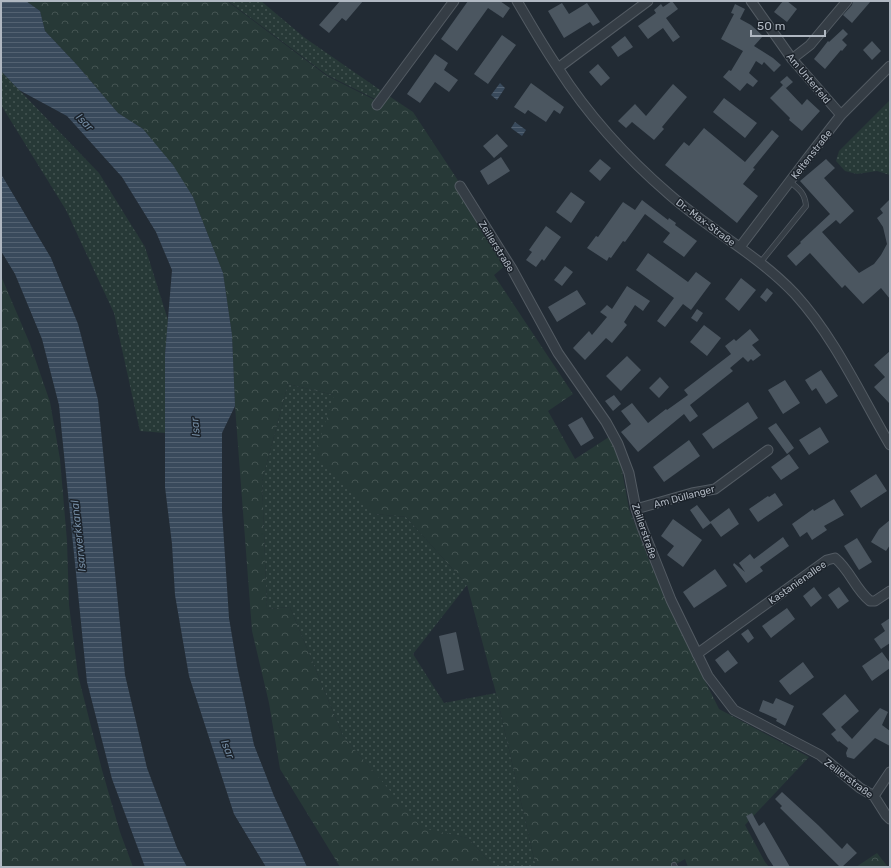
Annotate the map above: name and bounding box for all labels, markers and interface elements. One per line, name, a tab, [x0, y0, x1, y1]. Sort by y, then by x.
scale bar	[751, 12, 825, 38]
text: 50 m	[757, 19, 785, 33]
street label: Am Unterfeld	[784, 51, 833, 106]
water label: Isar	[73, 111, 97, 134]
street label: Keltenstraße	[789, 127, 835, 182]
street label: Dr.-Max-Straße	[673, 197, 738, 249]
street label: Zeillerstraße	[476, 219, 517, 275]
water label: Isar	[188, 416, 203, 437]
street label: Am Düllanger	[652, 483, 716, 511]
water label: Isarwerkkanal	[68, 499, 89, 572]
street label: Zeillerstraße	[629, 502, 659, 561]
street label: Kastanienallee	[766, 558, 829, 607]
water label: Isar	[218, 738, 237, 761]
street label: Zeillerstraße	[822, 757, 875, 801]

